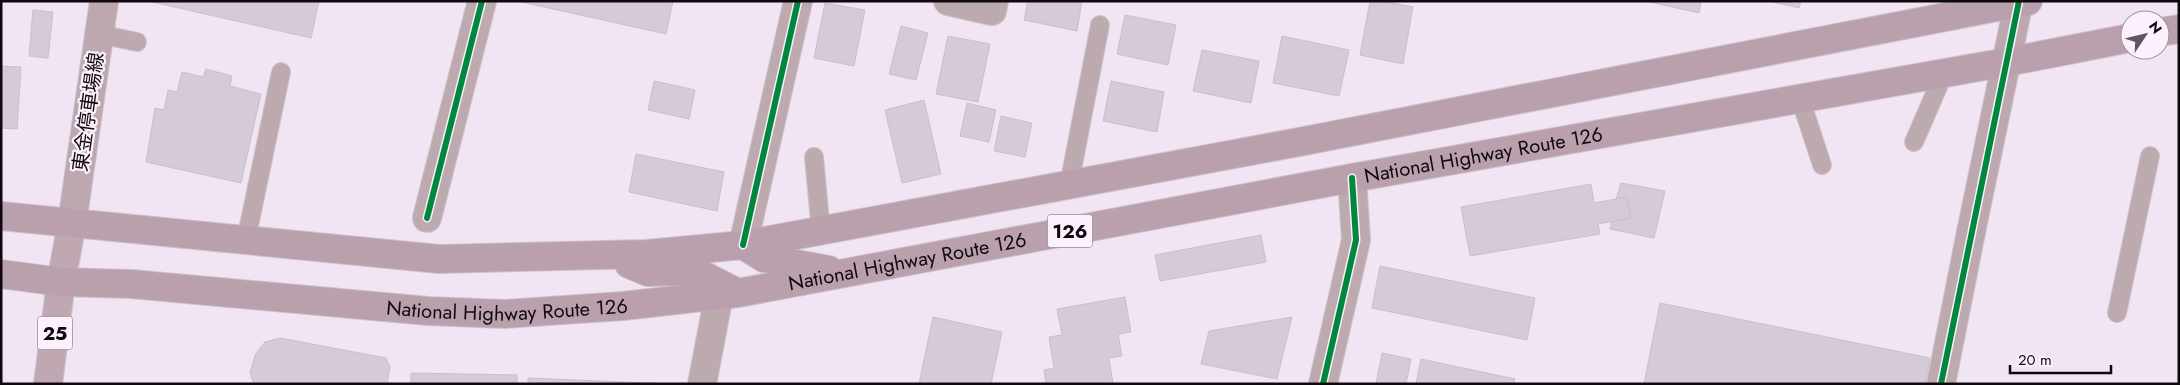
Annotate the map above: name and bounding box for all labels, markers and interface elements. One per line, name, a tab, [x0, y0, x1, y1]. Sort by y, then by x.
north arrow	[2120, 10, 2170, 60]
text: N	[2144, 17, 2167, 38]
street label: 東金停車場線	[66, 51, 111, 174]
street label: National Highway Route 126	[1362, 120, 1605, 191]
road number: 126	[1048, 215, 1092, 248]
street label: National Highway Route 126	[786, 225, 1029, 298]
street label: National Highway Route 126	[385, 292, 629, 329]
road number: 25	[38, 316, 72, 349]
scale bar	[2010, 342, 2111, 374]
text: 20 m	[2018, 349, 2052, 371]

